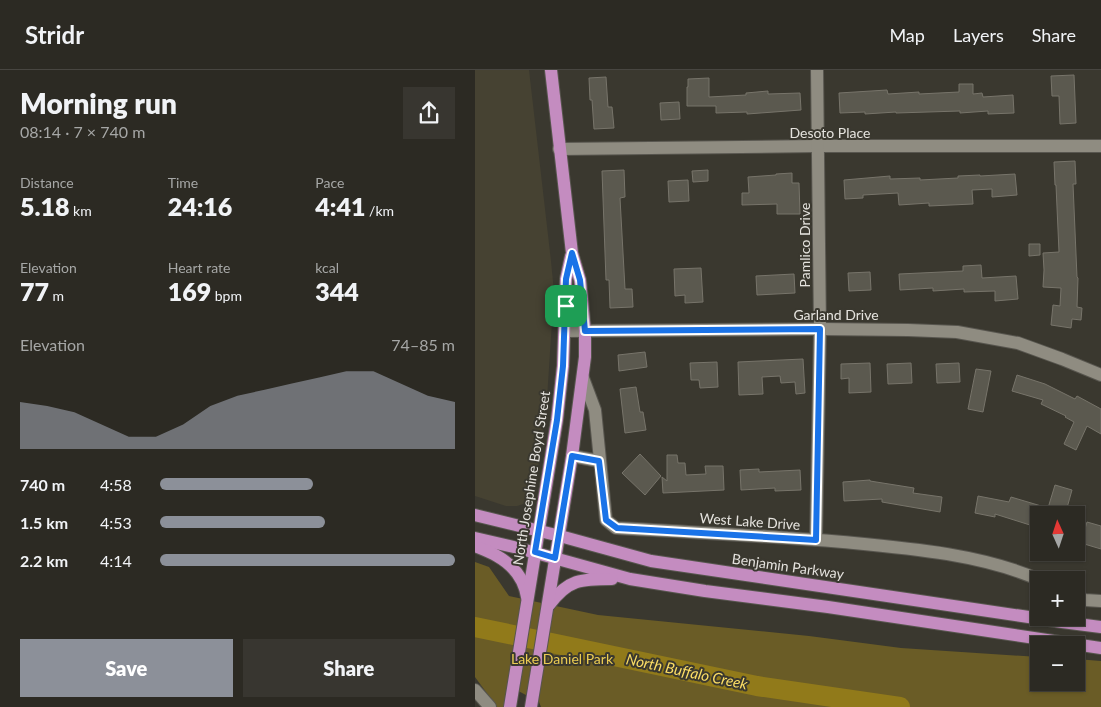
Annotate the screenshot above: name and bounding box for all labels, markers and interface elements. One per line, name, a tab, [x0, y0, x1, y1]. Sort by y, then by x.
text: Stridr	[25, 20, 84, 49]
text: Map	[889, 24, 925, 46]
text: Layers	[953, 24, 1004, 46]
text: Share	[1032, 24, 1076, 46]
text: Morning run	[20, 86, 177, 120]
button: share	[403, 87, 455, 139]
text: 08:14 · 7 × 740 m	[20, 122, 145, 141]
street label: Desoto Place	[790, 124, 870, 141]
text: Distance	[20, 174, 74, 191]
text: Time	[168, 174, 198, 191]
text: Pace	[315, 174, 344, 191]
text: 5.18	[20, 191, 69, 221]
text: 24:16	[168, 191, 232, 221]
text: 4:41	[315, 191, 365, 221]
text: km	[69, 202, 92, 219]
text: /km	[365, 202, 394, 219]
street label: Pamlico Drive	[796, 203, 813, 287]
text: Elevation	[20, 259, 77, 276]
text: Heart rate	[168, 259, 230, 276]
text: kcal	[315, 259, 339, 276]
text: 77	[20, 276, 49, 306]
text: 169	[168, 276, 211, 306]
text: 344	[315, 276, 359, 306]
pin	[545, 285, 587, 327]
text: m	[49, 287, 64, 304]
text: bpm	[211, 287, 242, 304]
icon: arrive	[552, 292, 580, 320]
street label: Garland Drive	[793, 306, 879, 323]
text: Elevation	[20, 335, 85, 354]
text: 74–85 m	[391, 335, 455, 354]
street label: North Josephine Boyd Street	[509, 390, 553, 566]
text: 740 m	[20, 475, 65, 494]
text: 4:58	[100, 475, 132, 494]
north arrow	[1030, 506, 1085, 561]
map controls	[1030, 506, 1085, 691]
street label: West Lake Drive	[699, 509, 801, 533]
text: 1.5 km	[20, 513, 68, 532]
text: 4:53	[100, 513, 132, 532]
street label: Benjamin Parkway	[731, 550, 846, 582]
text: 2.2 km	[20, 551, 68, 570]
text: 4:14	[100, 551, 132, 570]
button: +	[1030, 571, 1085, 626]
button: −	[1030, 636, 1085, 691]
button: Save	[20, 639, 233, 697]
button: Share	[243, 639, 455, 697]
water label: North Buffalo Creek	[625, 649, 750, 693]
park label: Lake Daniel Park	[511, 650, 614, 667]

